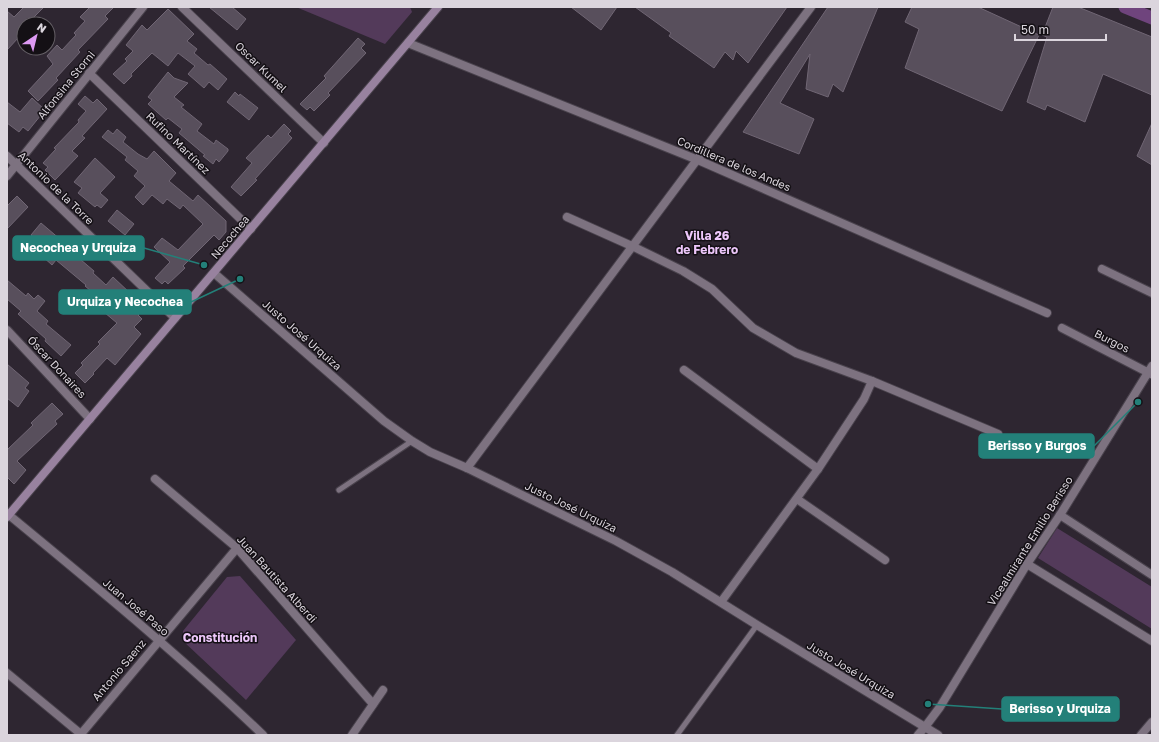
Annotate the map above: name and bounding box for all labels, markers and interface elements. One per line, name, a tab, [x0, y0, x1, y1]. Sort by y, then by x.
north arrow	[16, 16, 56, 56]
scale bar	[1015, 16, 1106, 42]
text: N	[35, 20, 49, 35]
text: 50 m	[1021, 22, 1049, 37]
street label: Oscar Kumel	[233, 39, 290, 95]
street label: Alfonsina Storni	[34, 48, 97, 121]
street label: Rufino Martínez	[144, 109, 213, 177]
street label: Cordillera de los Andes	[675, 134, 793, 193]
street label: Antonio de la Torre	[16, 148, 97, 227]
street label: Necochea	[208, 212, 252, 261]
district label: Villa 26 de Febrero	[676, 228, 738, 257]
callout: Necochea y Urquiza	[13, 236, 144, 260]
text: Necochea y Urquiza	[20, 240, 136, 255]
callout: Urquiza y Necochea	[59, 290, 191, 314]
text: Urquiza y Necochea	[67, 294, 183, 309]
street label: Justo José Urquiza	[260, 297, 344, 372]
street label: Burgos	[1093, 326, 1132, 355]
street label: Óscar Donaires	[25, 333, 89, 400]
callout: Berisso y Burgos	[979, 434, 1094, 458]
text: Berisso y Burgos	[988, 438, 1087, 453]
street label: Vicealmirante Emilio Berisso	[984, 473, 1075, 608]
street label: Justo José Urquiza	[523, 479, 619, 534]
street label: Juan Bautista Alberdi	[235, 532, 320, 625]
street label: Juan José Paso	[101, 575, 172, 638]
district label: Constitución	[183, 630, 257, 645]
street label: Antonio Saenz	[89, 636, 148, 703]
street label: Justo José Urquiza	[805, 638, 898, 701]
callout: Berisso y Urquiza	[1002, 697, 1119, 721]
text: Berisso y Urquiza	[1009, 701, 1111, 716]

